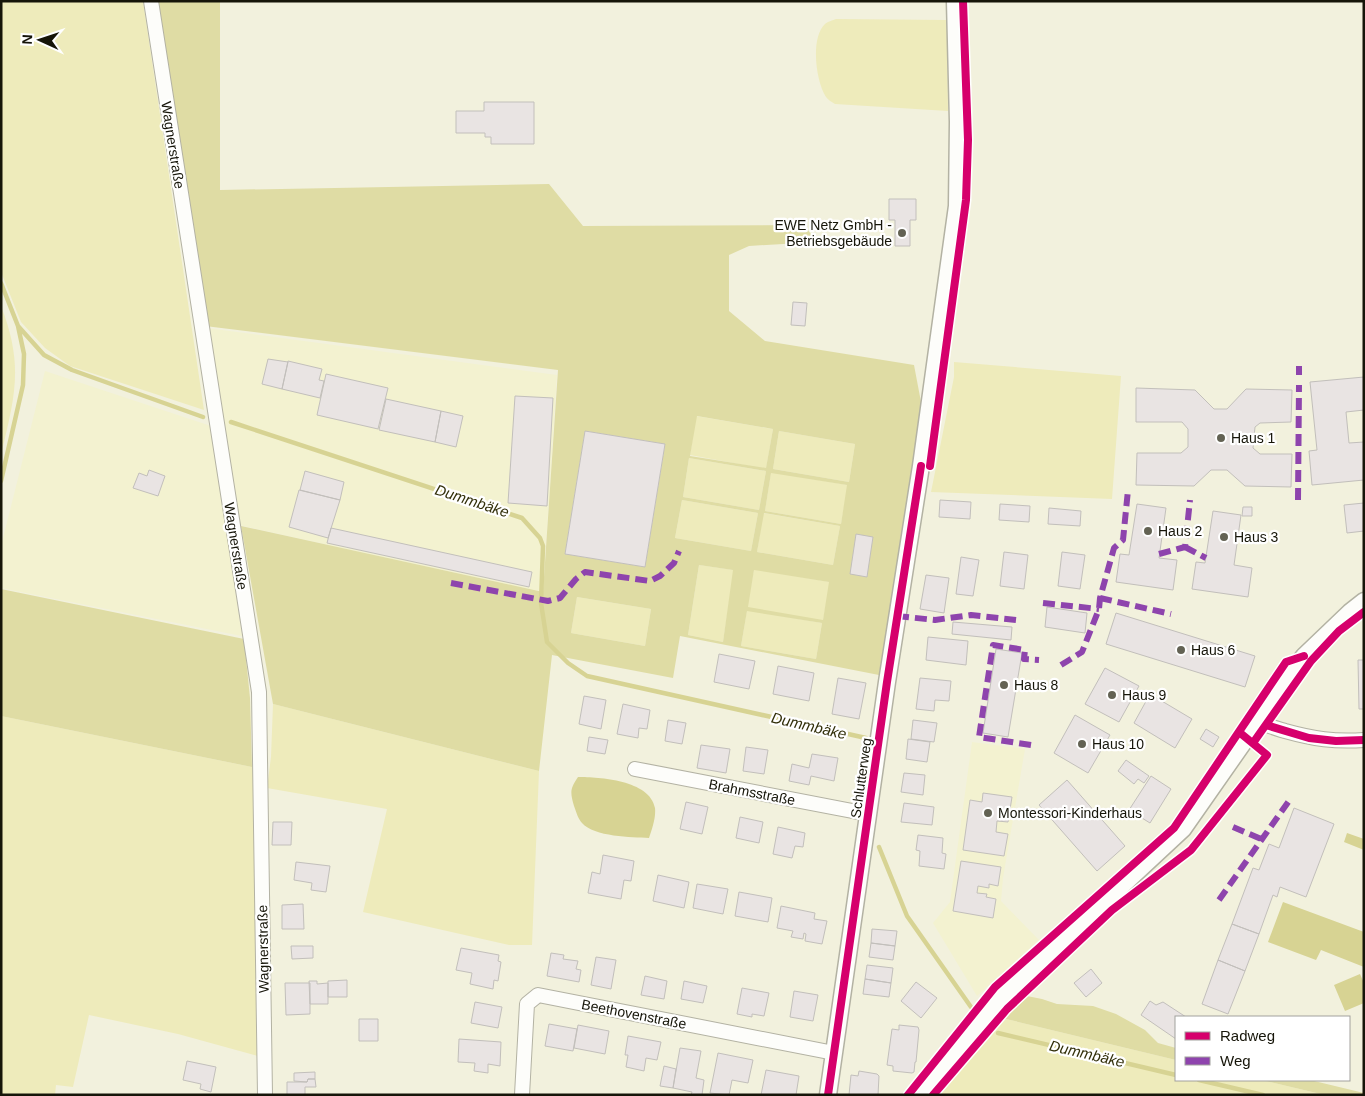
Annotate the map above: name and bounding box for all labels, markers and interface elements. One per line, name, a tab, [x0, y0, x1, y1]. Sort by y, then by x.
north arrow	[15, 15, 65, 65]
text: N	[19, 34, 35, 45]
street label: Wagnerstraße	[158, 100, 188, 190]
place label: EWE Netz GmbH - Betriebsgebäude	[775, 217, 892, 249]
marker: EWE Netz GmbH - Betriebsgebäude	[896, 227, 908, 239]
place label: Haus 1	[1231, 430, 1276, 446]
marker: Haus 1	[1215, 432, 1227, 444]
water label: Dummbäke	[433, 481, 511, 520]
street label: Wagnerstraße	[221, 501, 251, 591]
place label: Haus 2	[1158, 523, 1203, 539]
marker: Haus 2	[1142, 525, 1154, 537]
place label: Haus 3	[1234, 529, 1279, 545]
marker: Haus 3	[1218, 531, 1230, 543]
place label: Haus 6	[1191, 642, 1236, 658]
marker: Haus 6	[1175, 644, 1187, 656]
place label: Haus 8	[1014, 677, 1059, 693]
marker: Haus 8	[998, 679, 1010, 691]
place label: Haus 9	[1122, 687, 1167, 703]
marker: Haus 9	[1106, 689, 1118, 701]
water label: Dummbäke	[770, 709, 848, 742]
place label: Haus 10	[1092, 736, 1144, 752]
street label: Schlutterweg	[847, 737, 875, 819]
marker: Haus 10	[1076, 738, 1088, 750]
street label: Brahmsstraße	[707, 776, 797, 808]
place label: Montessori-Kinderhaus	[998, 805, 1142, 821]
marker: Montessori-Kinderhaus	[982, 807, 994, 819]
street label: Wagnerstraße	[254, 905, 272, 993]
street label: Beethovenstraße	[580, 996, 688, 1032]
legend	[1175, 1016, 1350, 1081]
text: Radweg	[1220, 1027, 1275, 1044]
water label: Dummbäke	[1048, 1037, 1126, 1070]
text: Weg	[1220, 1052, 1251, 1069]

